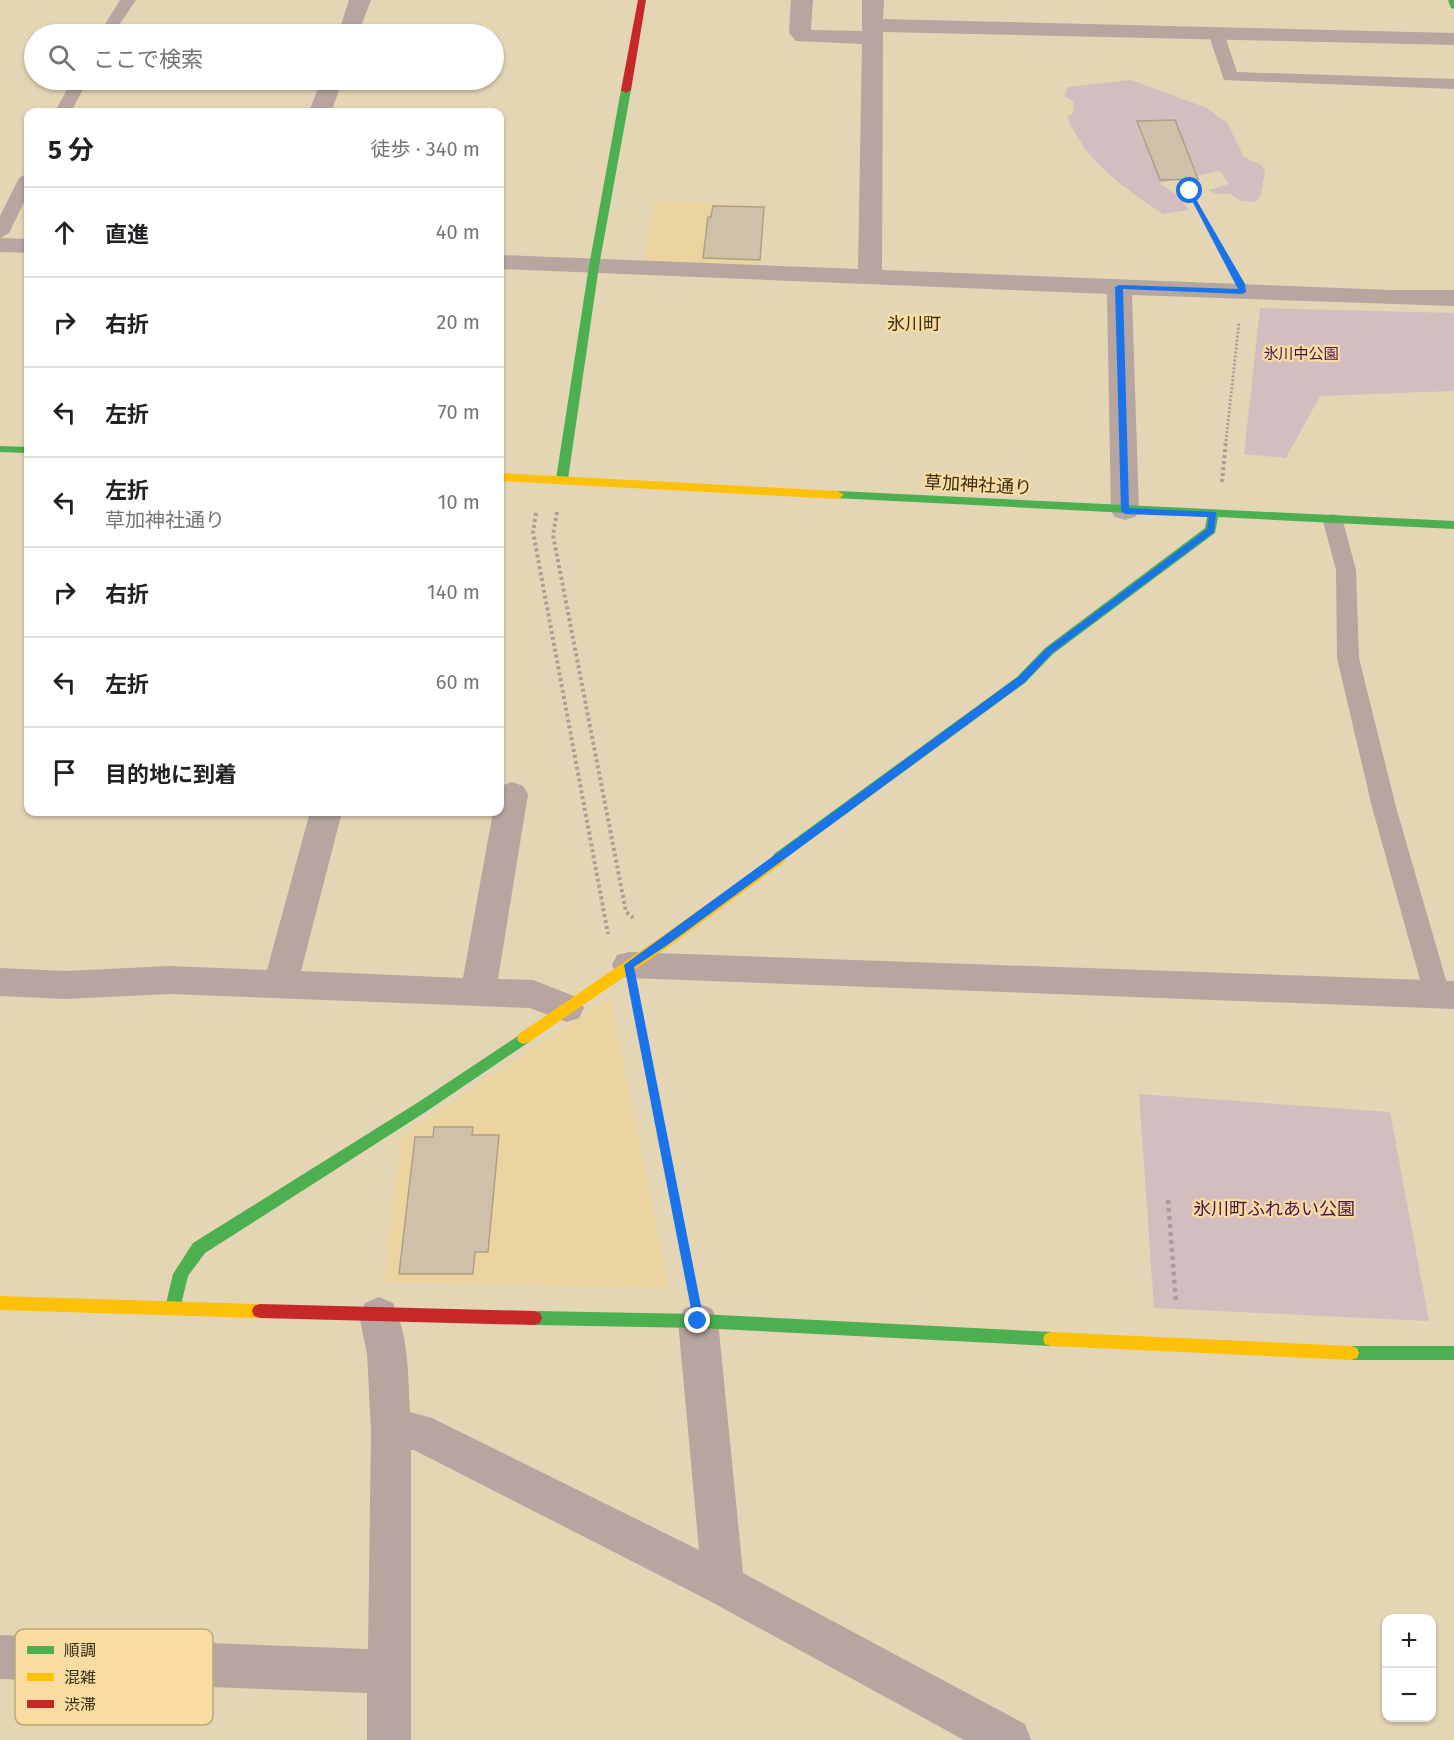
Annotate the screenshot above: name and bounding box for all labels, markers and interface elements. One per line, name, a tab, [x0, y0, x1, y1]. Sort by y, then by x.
search box	[24, 24, 504, 90]
icon: search	[45, 41, 78, 74]
text: ここで検索	[93, 46, 203, 73]
text: 5 分	[48, 135, 94, 166]
text: 徒歩 · 340 m	[370, 137, 480, 161]
route start	[1176, 177, 1202, 203]
icon: ahead	[48, 216, 81, 249]
text: 40 m	[436, 220, 480, 244]
text: 直進	[105, 221, 149, 248]
icon: right	[48, 306, 81, 339]
text: 20 m	[437, 310, 480, 334]
text: 右折	[105, 311, 149, 338]
district label: 氷川町	[887, 313, 941, 335]
park label: 氷川中公園	[1263, 345, 1339, 363]
icon: left	[48, 396, 81, 429]
text: 70 m	[438, 400, 480, 424]
text: 左折	[105, 401, 149, 428]
street label: 草加神社通り	[923, 471, 1033, 499]
text: 左折	[105, 477, 149, 504]
icon: left	[48, 486, 81, 519]
text: 10 m	[438, 490, 480, 514]
text: 草加神社通り	[105, 508, 225, 532]
icon: right	[48, 576, 81, 609]
text: 140 m	[427, 580, 480, 604]
text: 右折	[105, 581, 149, 608]
icon: left	[48, 666, 81, 699]
text: 60 m	[436, 670, 480, 694]
text: 左折	[105, 671, 149, 698]
icon: arrive	[48, 756, 81, 789]
text: 目的地に到着	[105, 761, 237, 788]
park label: 氷川町ふれあい公園	[1193, 1198, 1355, 1220]
route end	[684, 1307, 710, 1333]
map controls	[1382, 1614, 1436, 1722]
button: +	[1382, 1614, 1436, 1668]
legend	[15, 1629, 213, 1725]
text: 順調	[64, 1641, 96, 1660]
text: 混雑	[64, 1668, 96, 1687]
button: −	[1382, 1668, 1436, 1722]
text: 渋滞	[64, 1695, 96, 1714]

